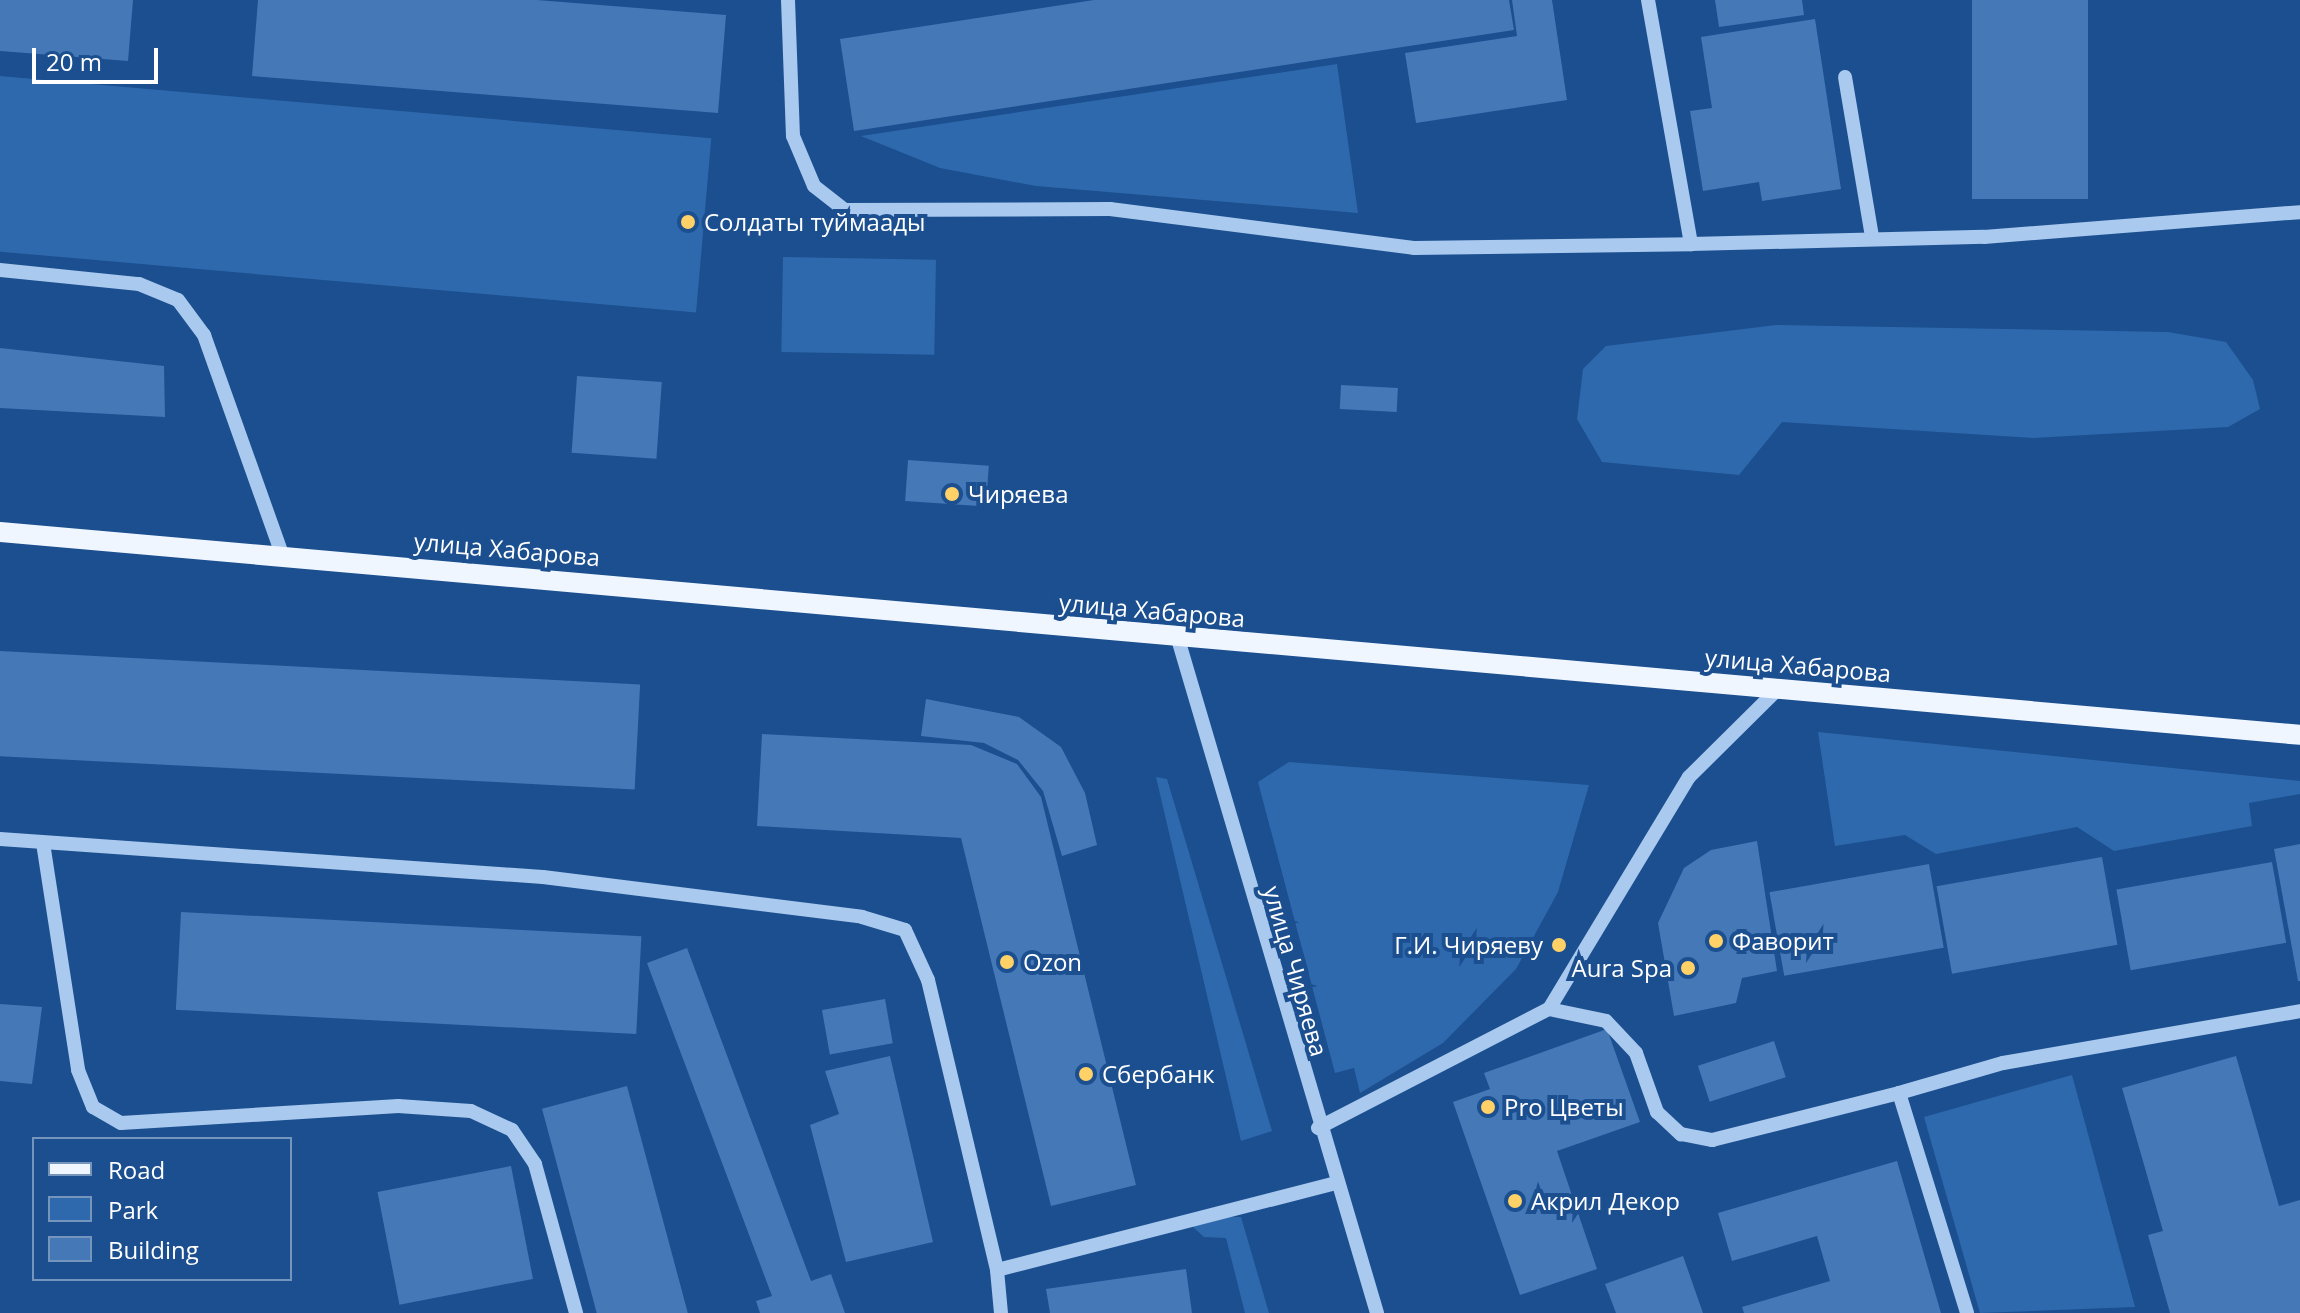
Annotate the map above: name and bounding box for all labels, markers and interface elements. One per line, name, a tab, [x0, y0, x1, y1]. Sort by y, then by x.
scale bar	[36, 32, 162, 82]
text: 20 m	[46, 45, 102, 78]
place label: Солдаты туймаады	[704, 208, 925, 236]
marker: Солдаты туймаады	[679, 213, 697, 231]
place label: Чиряева	[968, 480, 1068, 508]
marker: Чиряева	[943, 485, 961, 503]
street label: улица Хабарова	[413, 527, 601, 571]
street label: улица Хабарова	[1058, 588, 1246, 632]
street label: улица Хабарова	[1704, 643, 1892, 687]
street label: улица Чиряева	[1258, 882, 1334, 1060]
place label: Фаворит	[1732, 927, 1834, 955]
place label: Г.И. Чиряеву	[1394, 931, 1543, 959]
marker: Фаворит	[1707, 932, 1725, 950]
marker: Г.И. Чиряеву	[1550, 936, 1568, 954]
place label: Ozon	[1023, 948, 1082, 976]
marker: Ozon	[998, 953, 1016, 971]
place label: Aura Spa	[1572, 954, 1672, 982]
marker: Aura Spa	[1679, 959, 1697, 977]
place label: Сбербанк	[1102, 1060, 1215, 1088]
marker: Сбербанк	[1077, 1065, 1095, 1083]
place label: Pro Цветы	[1504, 1093, 1624, 1121]
marker: Pro Цветы	[1479, 1098, 1497, 1116]
legend	[32, 1137, 292, 1281]
text: Road	[108, 1153, 165, 1186]
place label: Акрил Декор	[1531, 1187, 1680, 1215]
marker: Акрил Декор	[1506, 1192, 1524, 1210]
text: Park	[108, 1193, 158, 1226]
text: Building	[108, 1233, 199, 1266]

